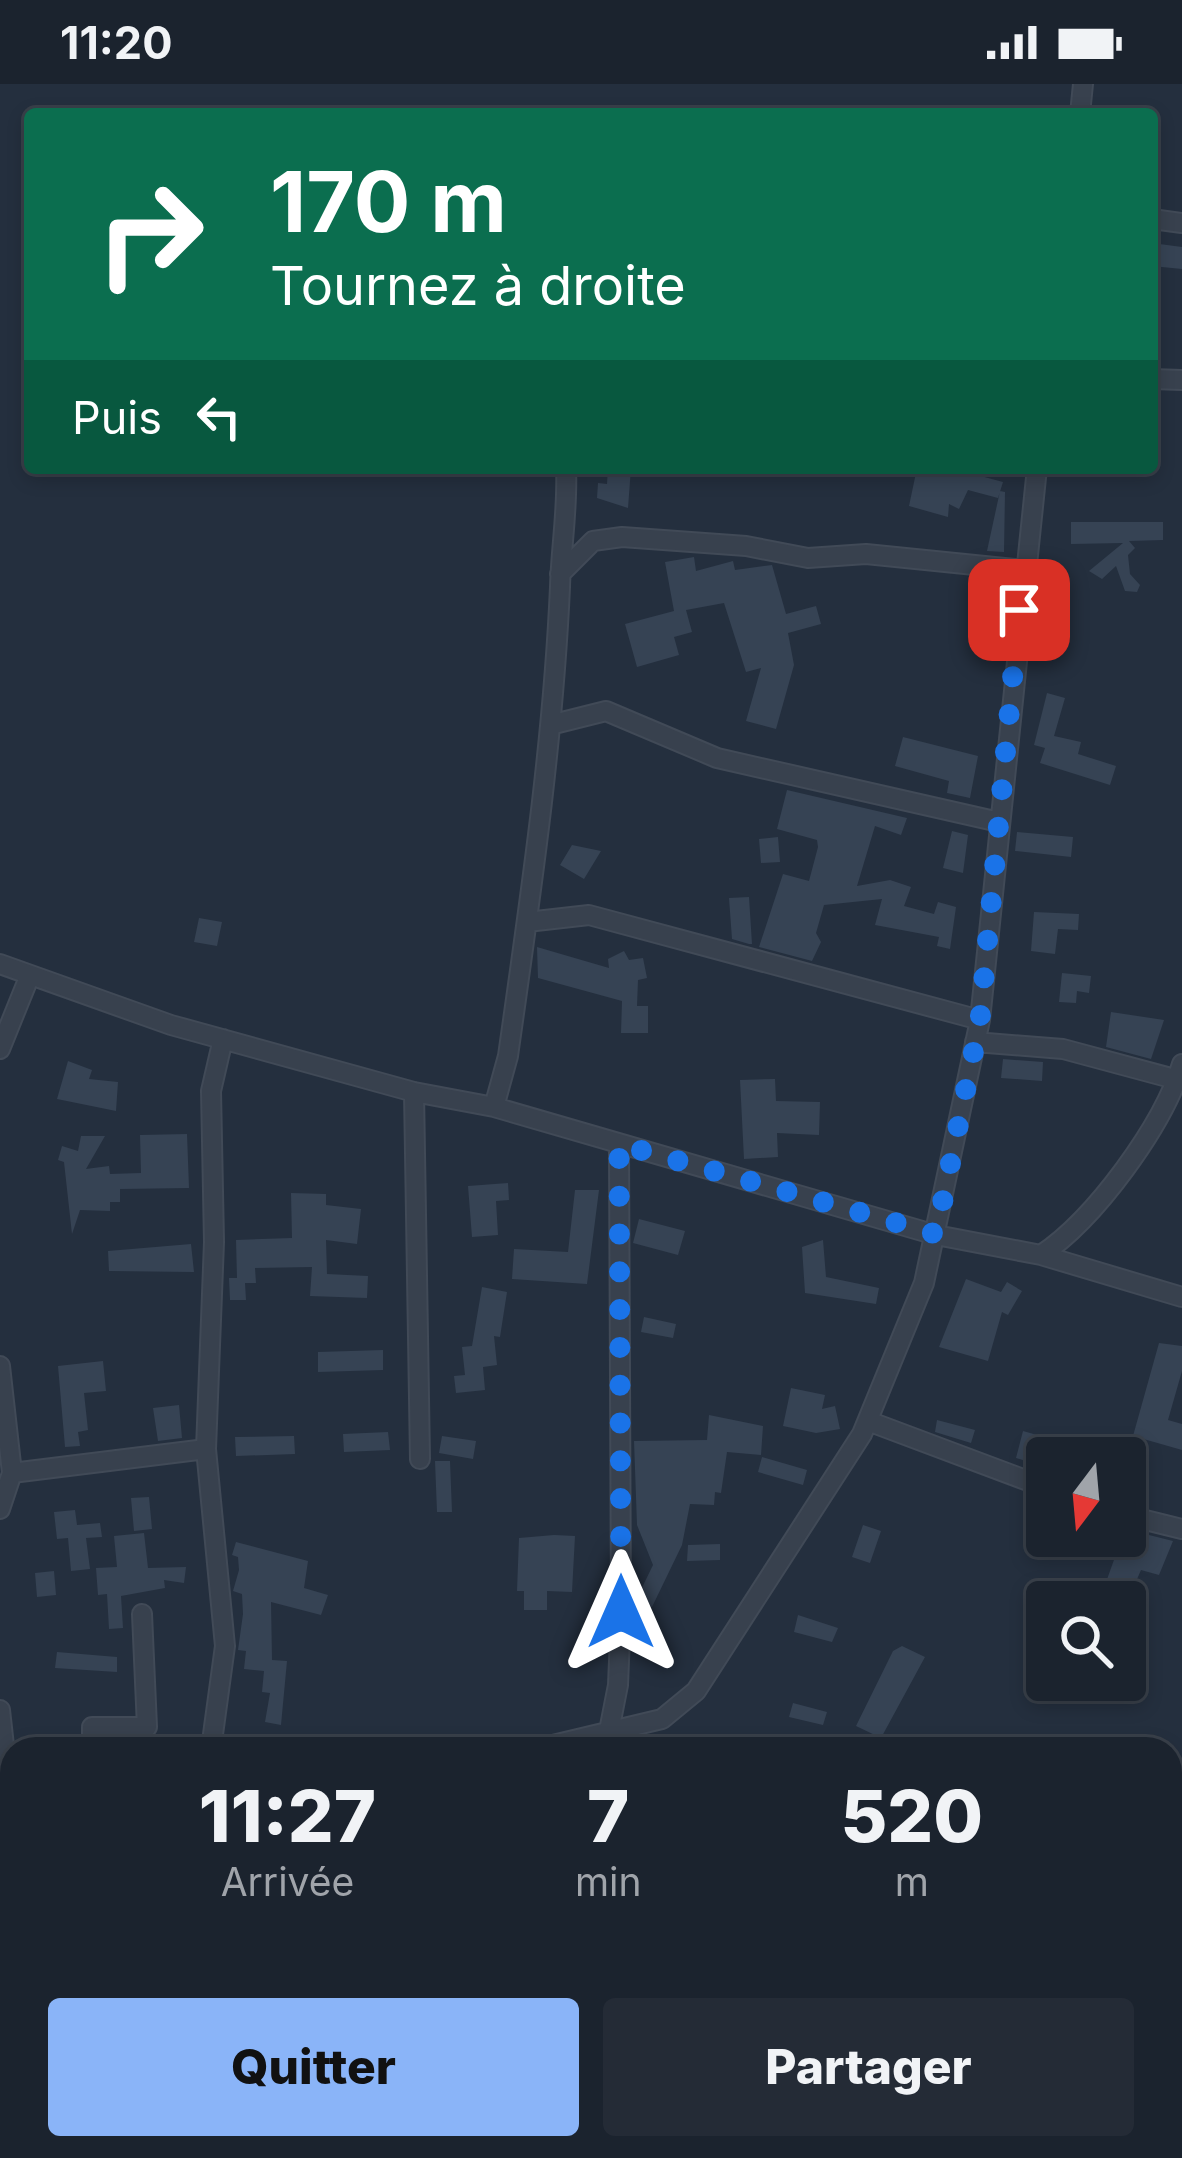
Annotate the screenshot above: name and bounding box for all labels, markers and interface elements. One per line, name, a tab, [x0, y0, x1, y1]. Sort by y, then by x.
text: 11:20	[60, 15, 173, 70]
text: 170 m	[270, 151, 507, 252]
icon: right	[72, 156, 228, 312]
text: Tournez à droite	[270, 253, 686, 318]
icon: left	[186, 384, 252, 450]
text: Puis	[72, 390, 162, 445]
pin	[968, 559, 1070, 661]
icon: arrive	[986, 577, 1052, 643]
north arrow	[1026, 1437, 1146, 1557]
map controls	[1026, 1437, 1146, 1701]
position arrow	[558, 1549, 684, 1675]
button: search	[1026, 1581, 1146, 1701]
text: 11:27	[199, 1772, 376, 1859]
text: 7	[587, 1772, 629, 1859]
text: 520	[840, 1772, 983, 1859]
text: Arrivée	[221, 1858, 354, 1905]
text: min	[575, 1858, 642, 1905]
text: m	[895, 1858, 929, 1905]
button: Quitter	[48, 1998, 579, 2136]
button: Partager	[603, 1998, 1134, 2136]

